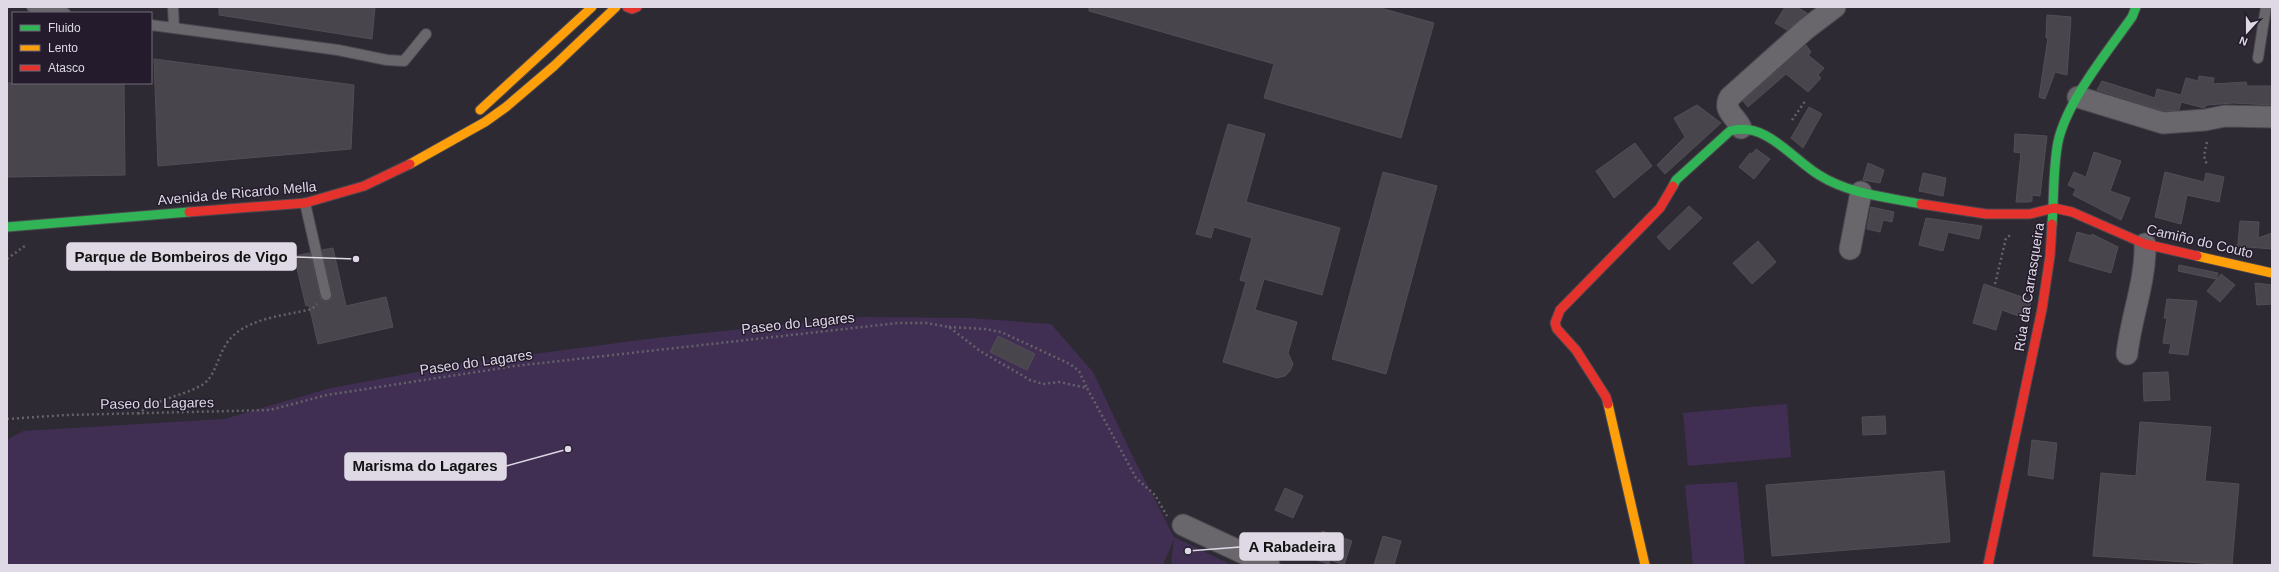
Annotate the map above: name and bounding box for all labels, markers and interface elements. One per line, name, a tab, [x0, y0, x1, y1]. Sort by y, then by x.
legend	[12, 12, 152, 84]
north arrow	[2227, 12, 2267, 52]
text: Fluido	[48, 21, 81, 35]
text: N	[2238, 34, 2249, 48]
text: Lento	[48, 41, 78, 55]
text: Atasco	[48, 61, 85, 75]
street label: Avenida de Ricardo Mella	[157, 178, 317, 208]
street label: Rúa da Carrasqueira	[2011, 221, 2047, 352]
street label: Camiño do Couto	[2145, 221, 2255, 261]
callout: Parque de Bombeiros de Vigo	[67, 243, 296, 270]
text: Parque de Bombeiros de Vigo	[74, 248, 288, 265]
street label: Paseo do Lagares	[741, 309, 855, 337]
street label: Paseo do Lagares	[419, 346, 533, 378]
street label: Paseo do Lagares	[100, 394, 214, 412]
callout: Marisma do Lagares	[345, 453, 506, 480]
text: Marisma do Lagares	[352, 457, 498, 474]
callout: A Rabadeira	[1240, 533, 1343, 560]
text: A Rabadeira	[1249, 538, 1336, 555]

